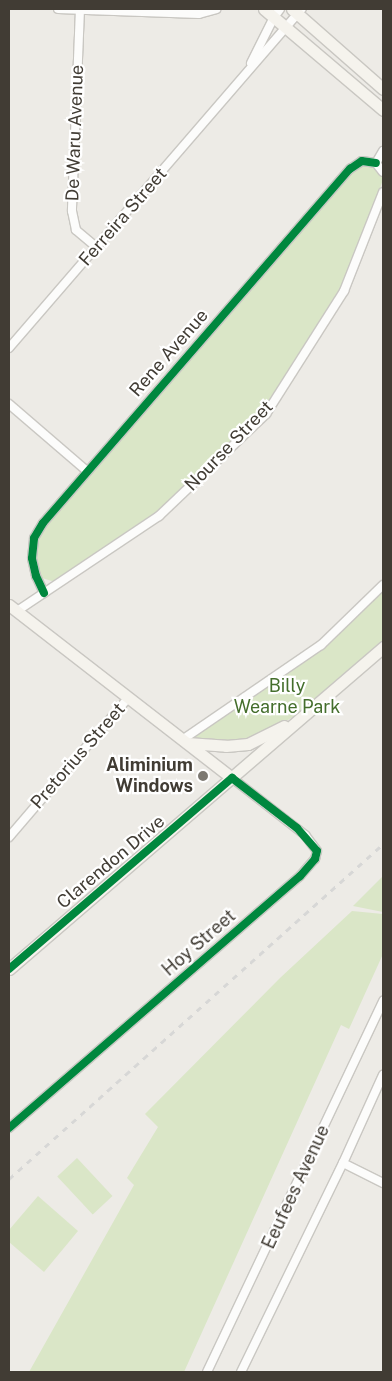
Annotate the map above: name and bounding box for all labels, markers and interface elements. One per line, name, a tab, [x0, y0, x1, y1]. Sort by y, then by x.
street label: De Waru Avenue	[62, 64, 88, 202]
street label: Ferreira Street	[75, 164, 171, 270]
street label: Rene Avenue	[125, 305, 213, 401]
street label: Nourse Street	[180, 396, 278, 496]
park label: Billy Wearne Park	[234, 676, 340, 719]
street label: Pretorius Street	[26, 699, 130, 813]
place label: Aliminium Windows	[106, 755, 193, 798]
marker: Aliminium Windows	[197, 770, 209, 782]
street label: Clarendon Drive	[53, 811, 169, 913]
street label: Hoy Street	[158, 905, 240, 981]
street label: Eeufees Avenue	[258, 1122, 334, 1252]

